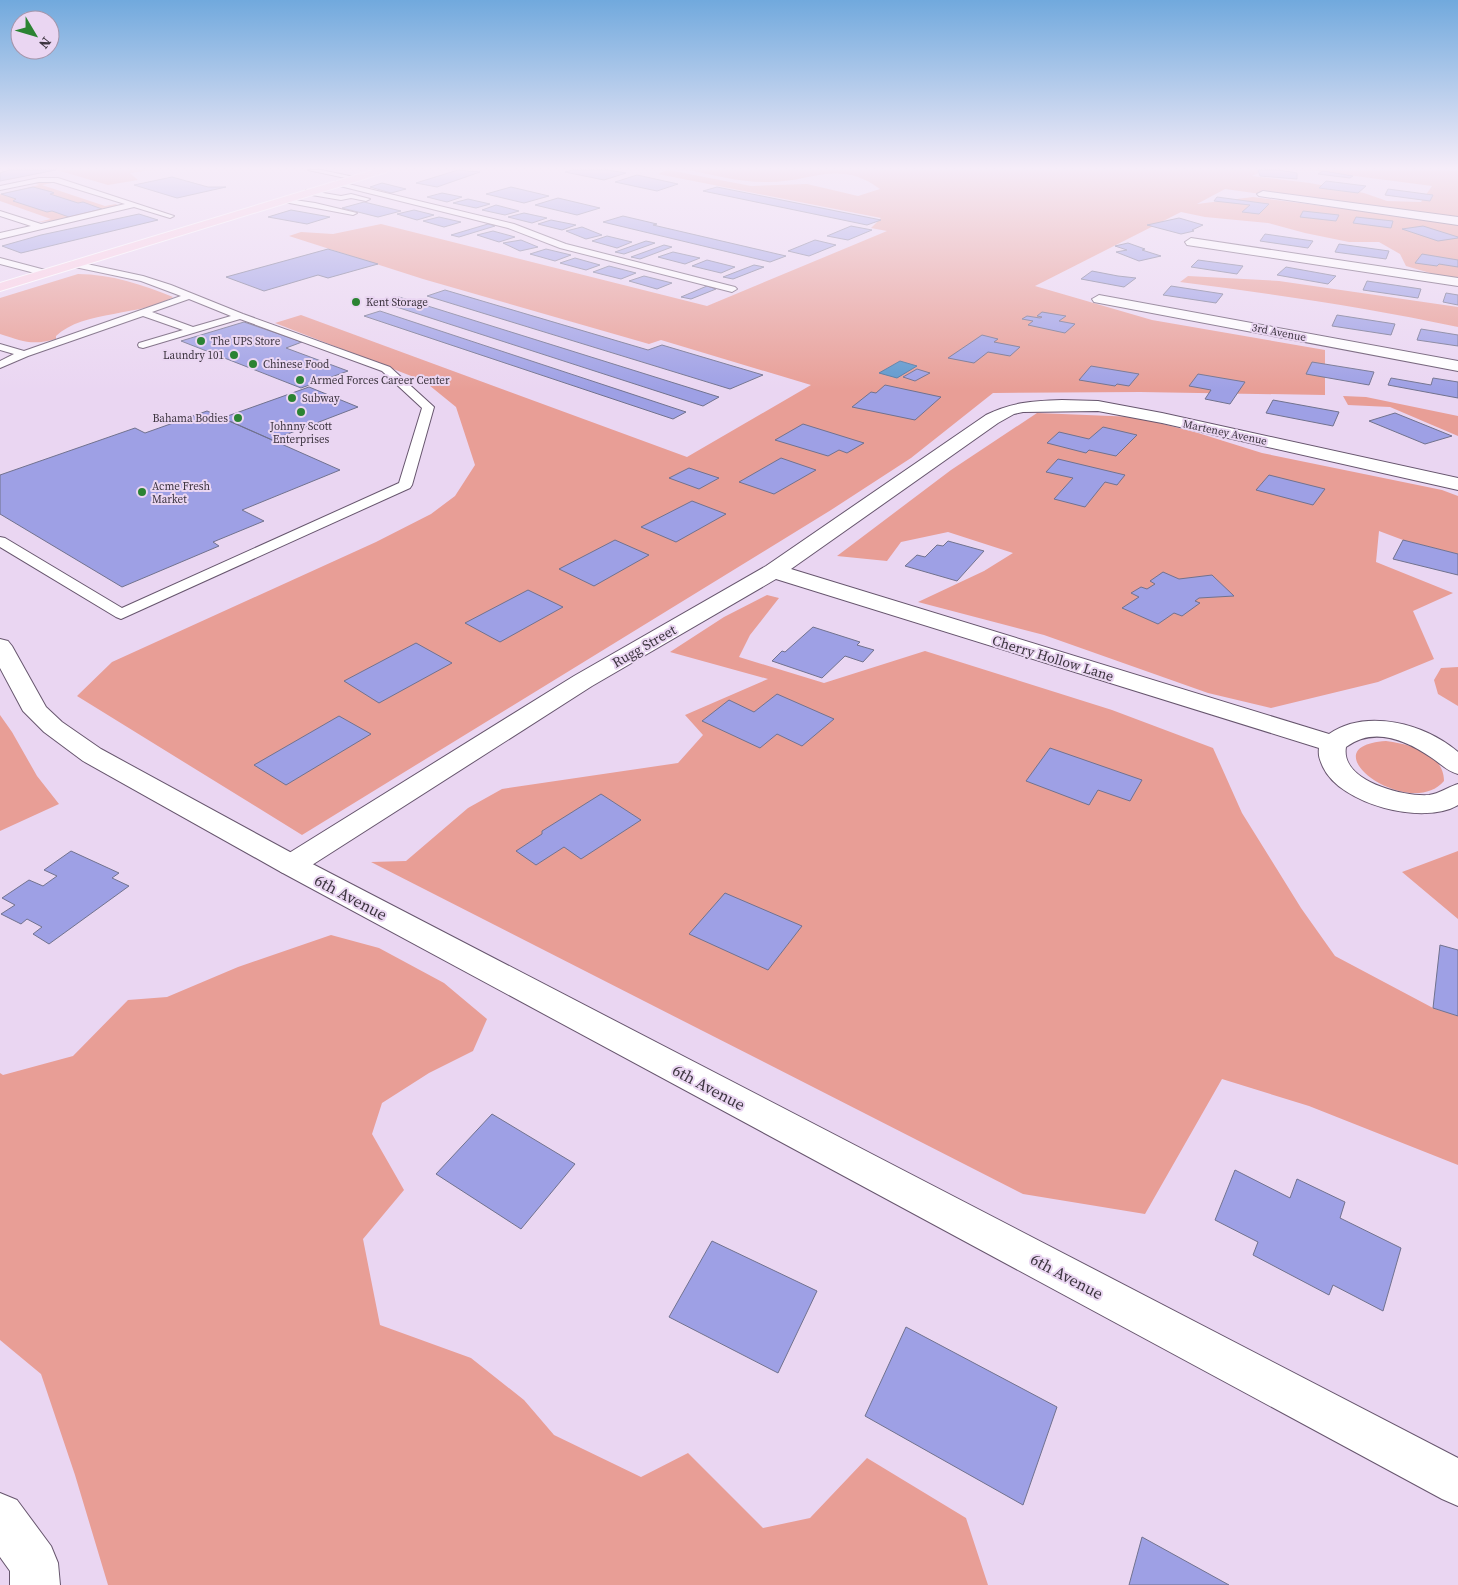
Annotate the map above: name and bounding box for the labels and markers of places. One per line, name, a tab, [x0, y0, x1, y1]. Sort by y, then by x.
place label: Kent Storage	[366, 295, 428, 310]
marker: Kent Storage	[350, 296, 362, 308]
place label: The UPS Store	[211, 334, 281, 349]
marker: The UPS Store	[195, 335, 207, 347]
place label: Laundry 101	[163, 348, 224, 363]
marker: Laundry 101	[228, 349, 240, 361]
place label: Chinese Food	[263, 357, 330, 372]
marker: Chinese Food	[247, 358, 259, 370]
place label: Armed Forces Career Center	[310, 373, 450, 388]
marker: Armed Forces Career Center	[294, 374, 306, 386]
place label: Subway	[302, 391, 340, 406]
marker: Subway	[286, 392, 298, 404]
marker: Johnny Scott Enterprises	[295, 406, 307, 418]
place label: Bahama Bodies	[152, 411, 228, 426]
marker: Bahama Bodies	[232, 412, 244, 424]
place label: Johnny Scott Enterprises	[269, 419, 332, 447]
place label: Acme Fresh Market	[152, 479, 210, 507]
marker: Acme Fresh Market	[136, 486, 148, 498]

